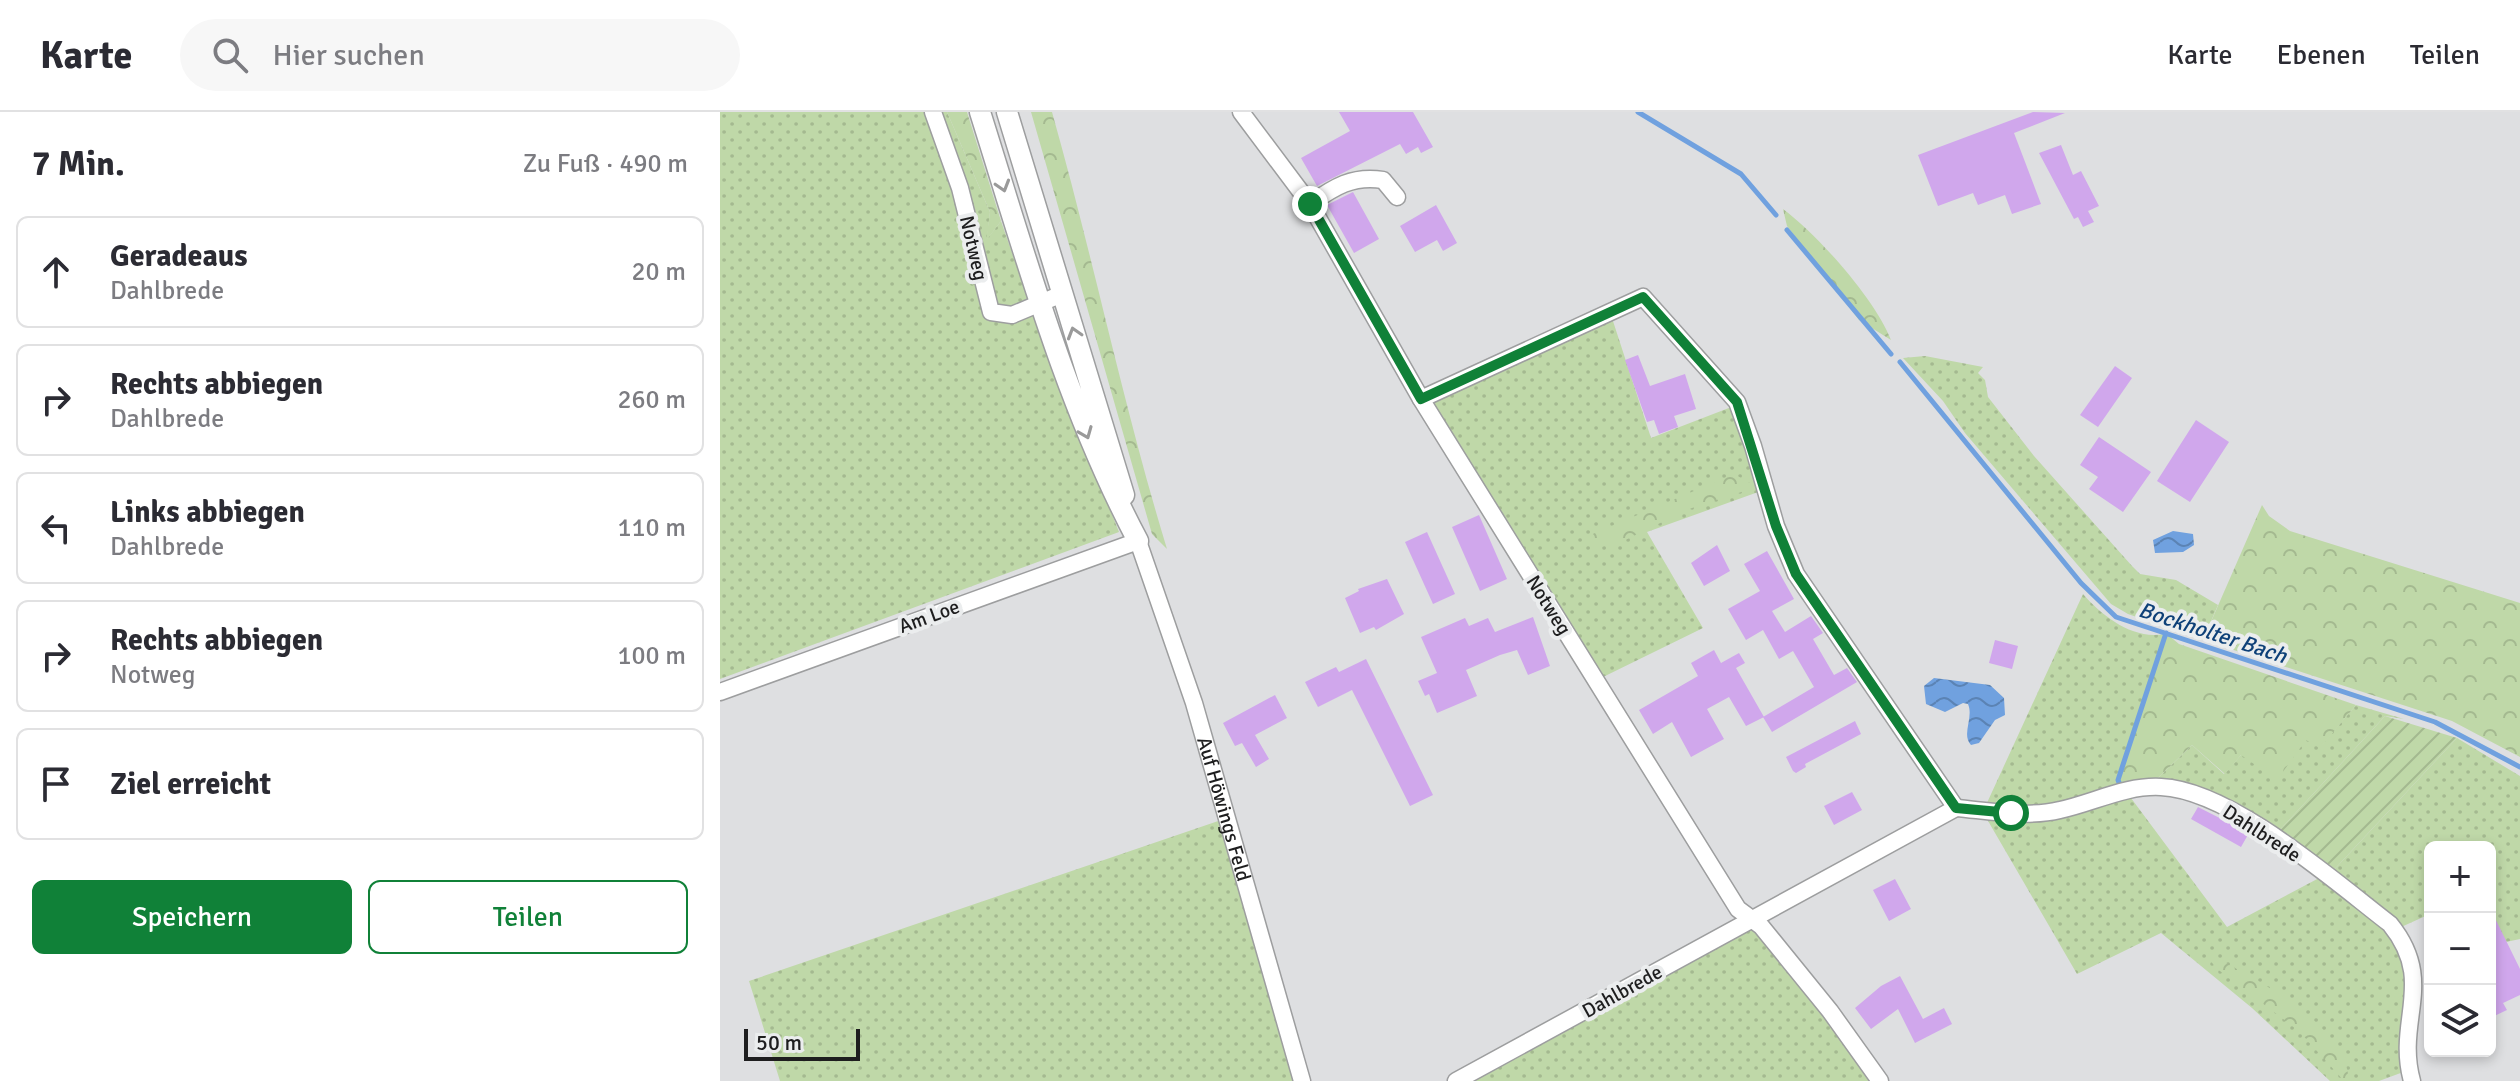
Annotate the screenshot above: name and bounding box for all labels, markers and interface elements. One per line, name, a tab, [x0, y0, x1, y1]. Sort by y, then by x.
search box	[180, 19, 740, 91]
text: Karte	[40, 32, 132, 79]
icon: search	[208, 33, 252, 77]
text: Hier suchen	[272, 37, 425, 74]
text: Karte	[2167, 38, 2233, 72]
text: Ebenen	[2277, 38, 2366, 72]
text: Teilen	[2410, 38, 2480, 72]
text: 7 Min.	[32, 143, 125, 185]
text: Zu Fuß · 490 m	[523, 148, 688, 180]
one-way arrow	[994, 179, 1010, 193]
route end	[1292, 186, 1328, 222]
street label: Notweg	[954, 213, 993, 283]
text: Geradeaus	[110, 238, 248, 275]
icon: ahead	[34, 250, 78, 294]
text: 20 m	[631, 256, 686, 288]
text: Dahlbrede	[110, 275, 224, 307]
one-way arrow	[1067, 326, 1083, 340]
text: Rechts abbiegen	[110, 366, 323, 403]
icon: right	[34, 378, 78, 422]
text: 260 m	[617, 384, 686, 416]
text: Dahlbrede	[110, 403, 224, 435]
one-way arrow	[1076, 425, 1093, 439]
text: Links abbiegen	[110, 494, 305, 531]
icon: left	[34, 506, 78, 550]
text: 110 m	[617, 512, 686, 544]
text: Dahlbrede	[110, 531, 224, 563]
street label: Notweg	[1521, 571, 1577, 640]
street label: Am Loe	[895, 594, 963, 639]
water label: Bockholter Bach	[2136, 596, 2291, 669]
text: Rechts abbiegen	[110, 622, 323, 659]
icon: right	[34, 634, 78, 678]
text: 100 m	[617, 640, 686, 672]
text: Notweg	[110, 659, 195, 691]
street label: Auf Höwings Feld	[1191, 734, 1256, 884]
icon: arrive	[34, 762, 78, 806]
text: Ziel erreicht	[110, 766, 271, 803]
route start	[1993, 795, 2029, 831]
street label: Dahlbrede	[2218, 799, 2305, 868]
map controls	[2424, 841, 2496, 1057]
button: +	[2424, 841, 2496, 913]
button: Speichern	[32, 880, 352, 954]
button: Teilen	[368, 880, 688, 954]
button: −	[2424, 913, 2496, 985]
street label: Dahlbrede	[1578, 959, 1667, 1024]
button: layers	[2424, 985, 2496, 1057]
scale bar	[744, 1025, 860, 1061]
text: 50 m	[756, 1029, 802, 1056]

